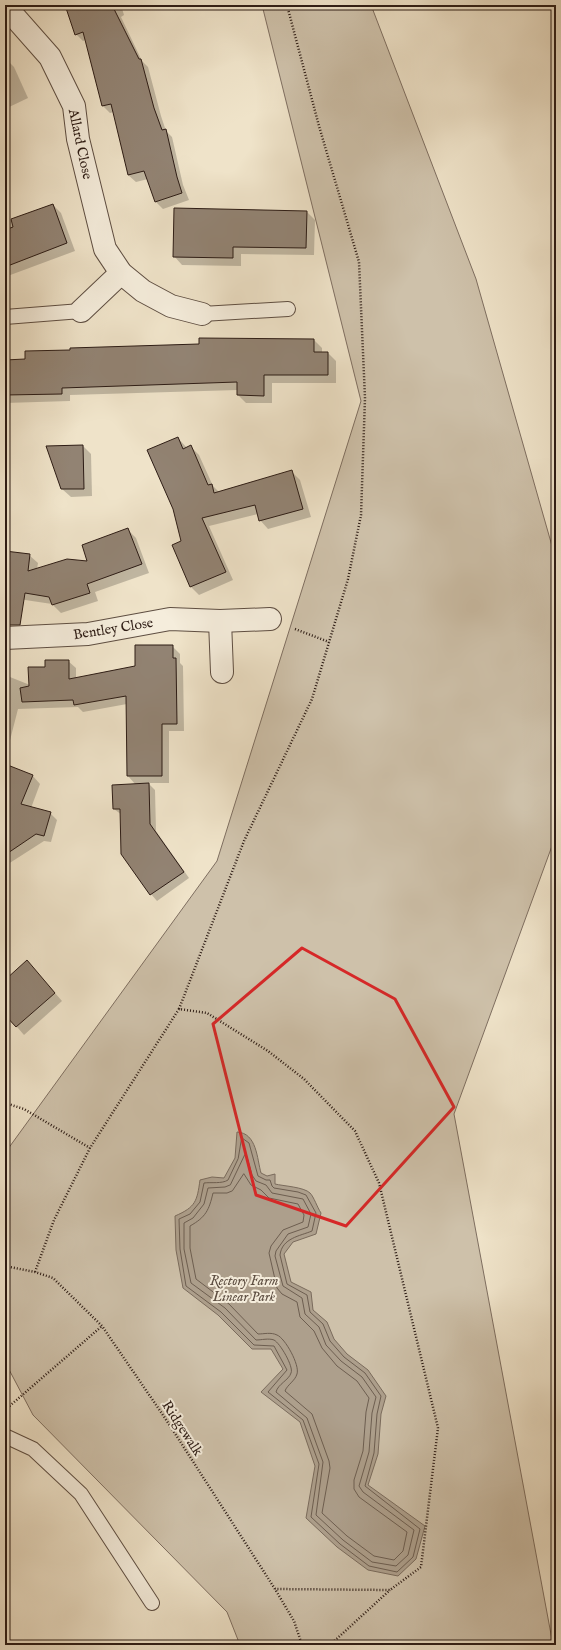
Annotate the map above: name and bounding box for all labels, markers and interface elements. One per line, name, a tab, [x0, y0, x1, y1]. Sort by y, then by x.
street label: Allard Close	[64, 106, 96, 182]
street label: Bentley Close	[72, 614, 155, 644]
park label: Rectory Farm Linear Park	[210, 1272, 278, 1306]
street label: Ridgewalk	[158, 1398, 207, 1460]

